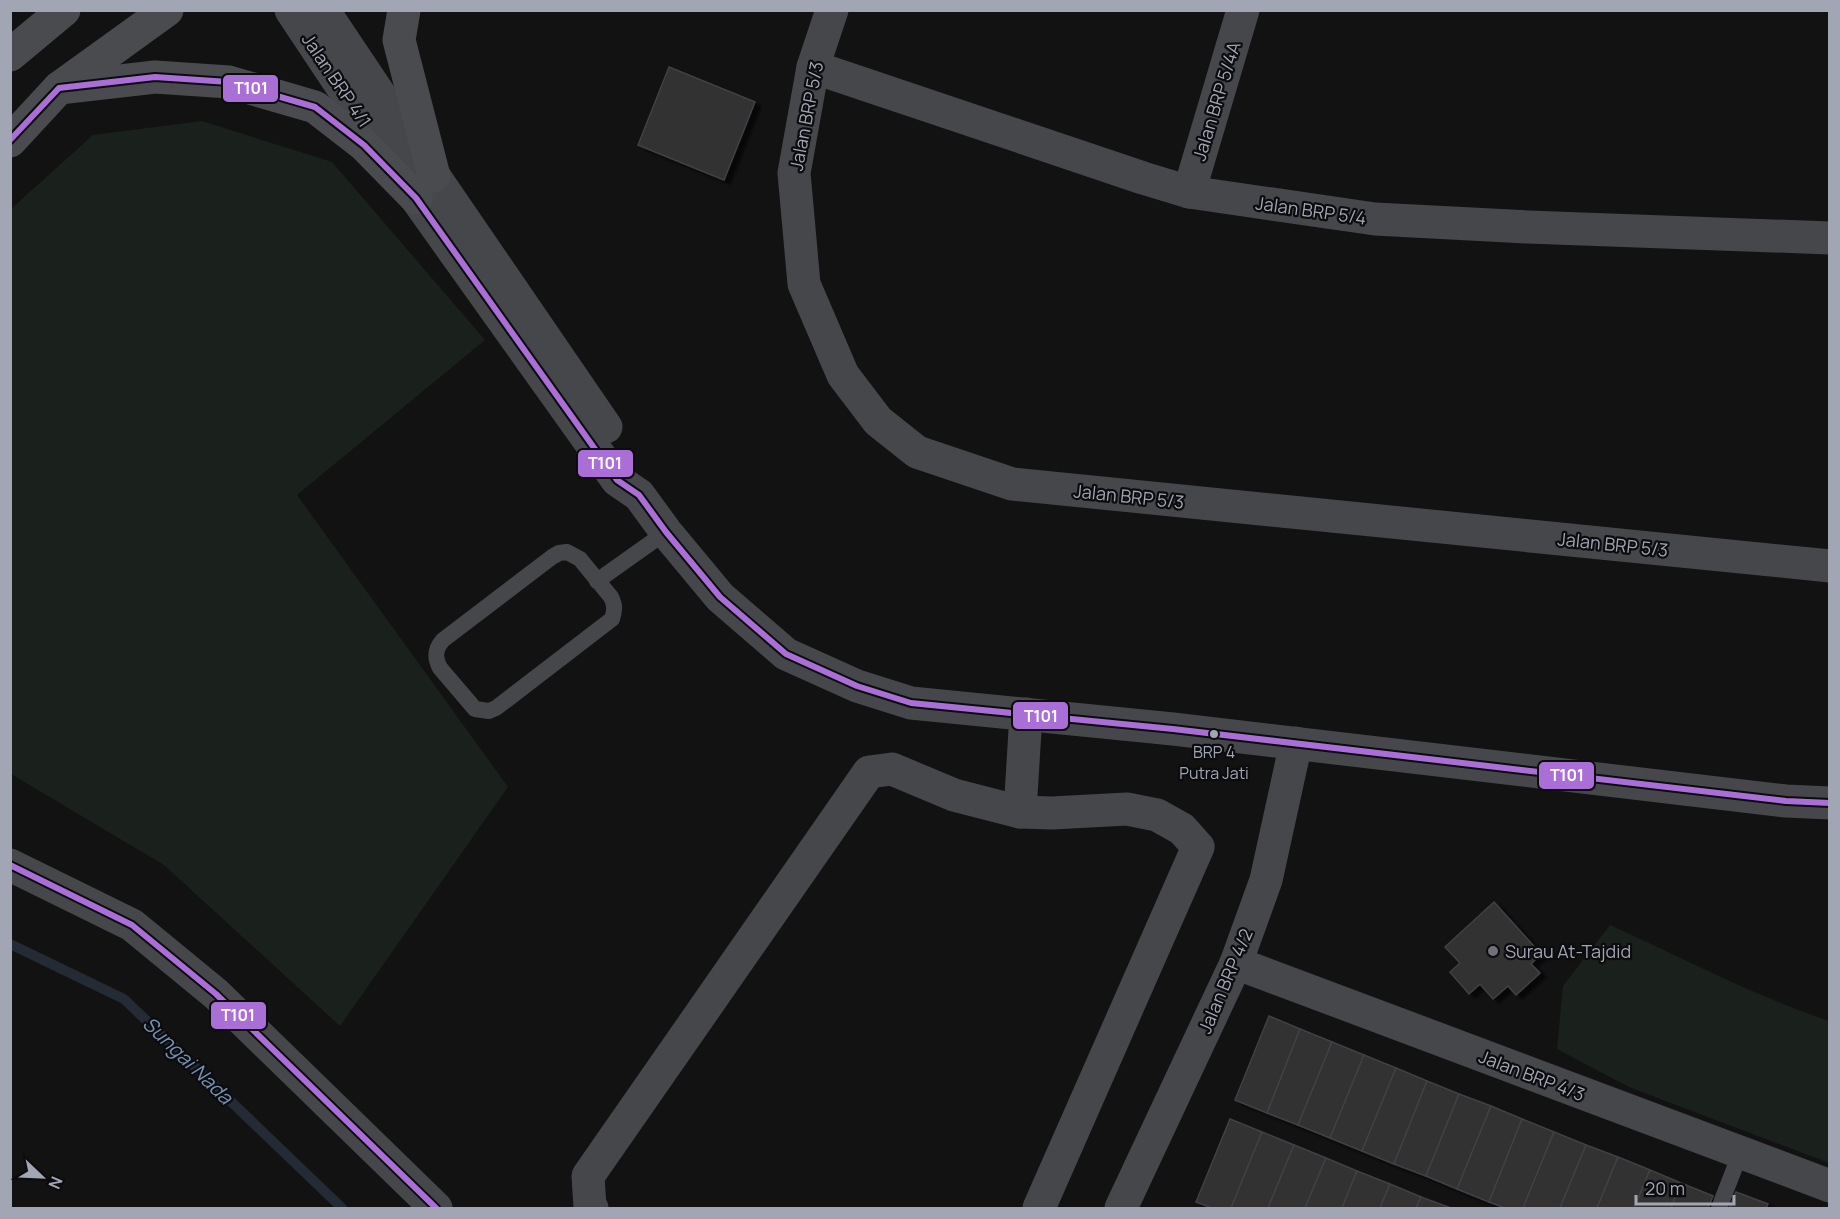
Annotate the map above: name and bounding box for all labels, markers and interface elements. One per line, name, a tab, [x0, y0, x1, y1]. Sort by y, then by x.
street label: Jalan BRP 4/1	[297, 28, 377, 132]
street label: Jalan BRP 5/4A	[1187, 38, 1246, 163]
street label: Jalan BRP 5/3	[784, 59, 828, 173]
line badge: T101	[222, 74, 279, 103]
text: T101	[234, 77, 268, 99]
street label: Jalan BRP 5/4	[1254, 190, 1368, 230]
line badge: T101	[577, 449, 634, 478]
text: T101	[588, 452, 622, 474]
street label: Jalan BRP 5/3	[1073, 478, 1185, 514]
street label: Jalan BRP 5/3	[1557, 526, 1669, 562]
line badge: T101	[1012, 701, 1069, 730]
text: T101	[1024, 705, 1058, 727]
marker: BRP 4 Putra Jati	[1208, 728, 1220, 740]
place label: BRP 4 Putra Jati	[1179, 741, 1249, 784]
line badge: T101	[1538, 761, 1595, 790]
text: T101	[1550, 764, 1584, 786]
street label: Jalan BRP 4/2	[1192, 925, 1258, 1037]
place label: Surau At-Tajdid	[1505, 939, 1631, 963]
marker: Surau At-Tajdid	[1486, 944, 1500, 958]
line badge: T101	[210, 1001, 267, 1030]
text: T101	[221, 1004, 255, 1026]
water label: Sungai Nada	[137, 1010, 240, 1110]
street label: Jalan BRP 4/3	[1476, 1044, 1588, 1106]
north arrow	[12, 1147, 72, 1207]
scale bar	[1636, 1168, 1734, 1206]
text: N	[43, 1173, 68, 1192]
text: 20 m	[1645, 1176, 1685, 1200]

